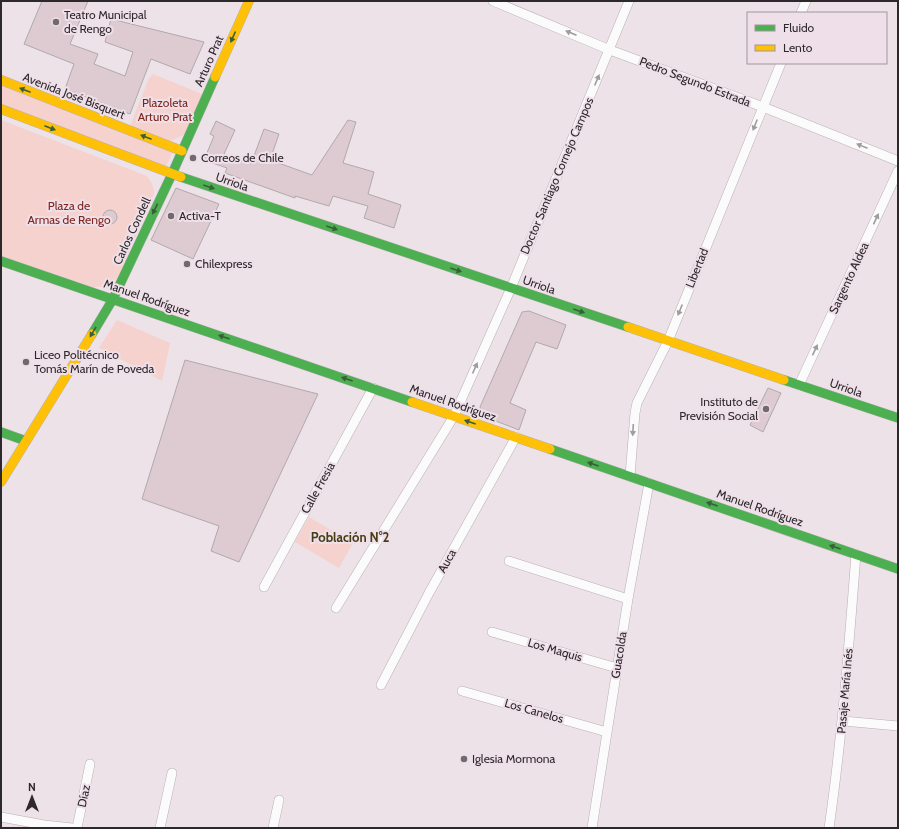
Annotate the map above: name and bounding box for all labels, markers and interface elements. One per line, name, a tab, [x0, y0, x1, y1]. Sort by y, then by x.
place label: Teatro Municipal de Rengo	[64, 7, 147, 36]
legend	[747, 12, 887, 64]
marker: Teatro Municipal de Rengo	[51, 17, 61, 27]
text: Fluido	[783, 20, 815, 35]
one-way arrow	[565, 30, 577, 37]
one-way arrow	[230, 31, 236, 42]
street label: Arturo Prat	[191, 33, 227, 89]
text: Lento	[783, 40, 813, 55]
street label: Pedro Segundo Estrada	[637, 53, 753, 110]
street label: Avenida José Bisquert	[21, 69, 127, 122]
one-way arrow	[594, 75, 600, 86]
one-way arrow	[18, 86, 30, 92]
park label: Plazoleta Arturo Prat	[138, 95, 192, 124]
street label: Doctor Santiago Cornejo Campos	[517, 95, 596, 257]
one-way arrow	[752, 120, 758, 132]
one-way arrow	[45, 125, 57, 131]
one-way arrow	[140, 133, 152, 139]
one-way arrow	[855, 143, 867, 149]
place label: Correos de Chile	[201, 150, 284, 165]
marker: Correos de Chile	[188, 153, 198, 163]
street label: Urriola	[214, 169, 251, 194]
one-way arrow	[204, 184, 216, 190]
street label: Carlos Condell	[109, 194, 154, 267]
park label: Plaza de Armas de Rengo	[27, 198, 111, 227]
one-way arrow	[152, 204, 158, 215]
place label: Activa-T	[179, 208, 221, 223]
marker: Activa-T	[166, 211, 176, 221]
one-way arrow	[873, 213, 879, 225]
one-way arrow	[327, 226, 339, 232]
street label: Sargento Aldea	[825, 239, 872, 316]
street label: Libertad	[682, 246, 711, 290]
place label: Chilexpress	[195, 256, 252, 271]
marker: Chilexpress	[182, 259, 192, 269]
one-way arrow	[450, 267, 462, 273]
street label: Urriola	[521, 272, 558, 297]
street label: Manuel Rodríguez	[102, 276, 193, 320]
one-way arrow	[677, 305, 683, 317]
one-way arrow	[573, 308, 585, 314]
one-way arrow	[89, 327, 97, 337]
one-way arrow	[218, 334, 230, 340]
one-way arrow	[812, 344, 819, 356]
place label: Liceo Politécnico Tomás Marín de Poveda	[34, 347, 154, 376]
marker: Liceo Politécnico Tomás Marín de Poveda	[21, 357, 31, 367]
one-way arrow	[472, 362, 478, 373]
street label: Urriola	[828, 375, 865, 400]
one-way arrow	[341, 376, 353, 382]
street label: Manuel Rodríguez	[408, 381, 499, 425]
place label: Instituto de Previsión Social	[679, 394, 758, 423]
marker: Instituto de Previsión Social	[761, 404, 771, 414]
one-way arrow	[464, 418, 476, 424]
one-way arrow	[630, 424, 637, 436]
street label: Calle Fresia	[297, 459, 338, 516]
one-way arrow	[587, 460, 599, 466]
street label: Manuel Rodríguez	[715, 486, 806, 530]
one-way arrow	[705, 501, 717, 507]
district label: Población N°2	[311, 529, 389, 545]
one-way arrow	[828, 543, 840, 549]
street label: Auca	[434, 546, 459, 575]
street label: Guacolda	[607, 630, 630, 679]
street label: Los Maquis	[526, 635, 584, 664]
street label: Pasaje María Inés	[833, 648, 856, 734]
street label: Los Canelos	[503, 695, 565, 726]
place label: Iglesia Mormona	[472, 751, 556, 766]
marker: Iglesia Mormona	[459, 754, 469, 764]
north arrow	[12, 777, 52, 817]
text: N	[28, 780, 36, 794]
street label: Díaz	[74, 783, 93, 809]

